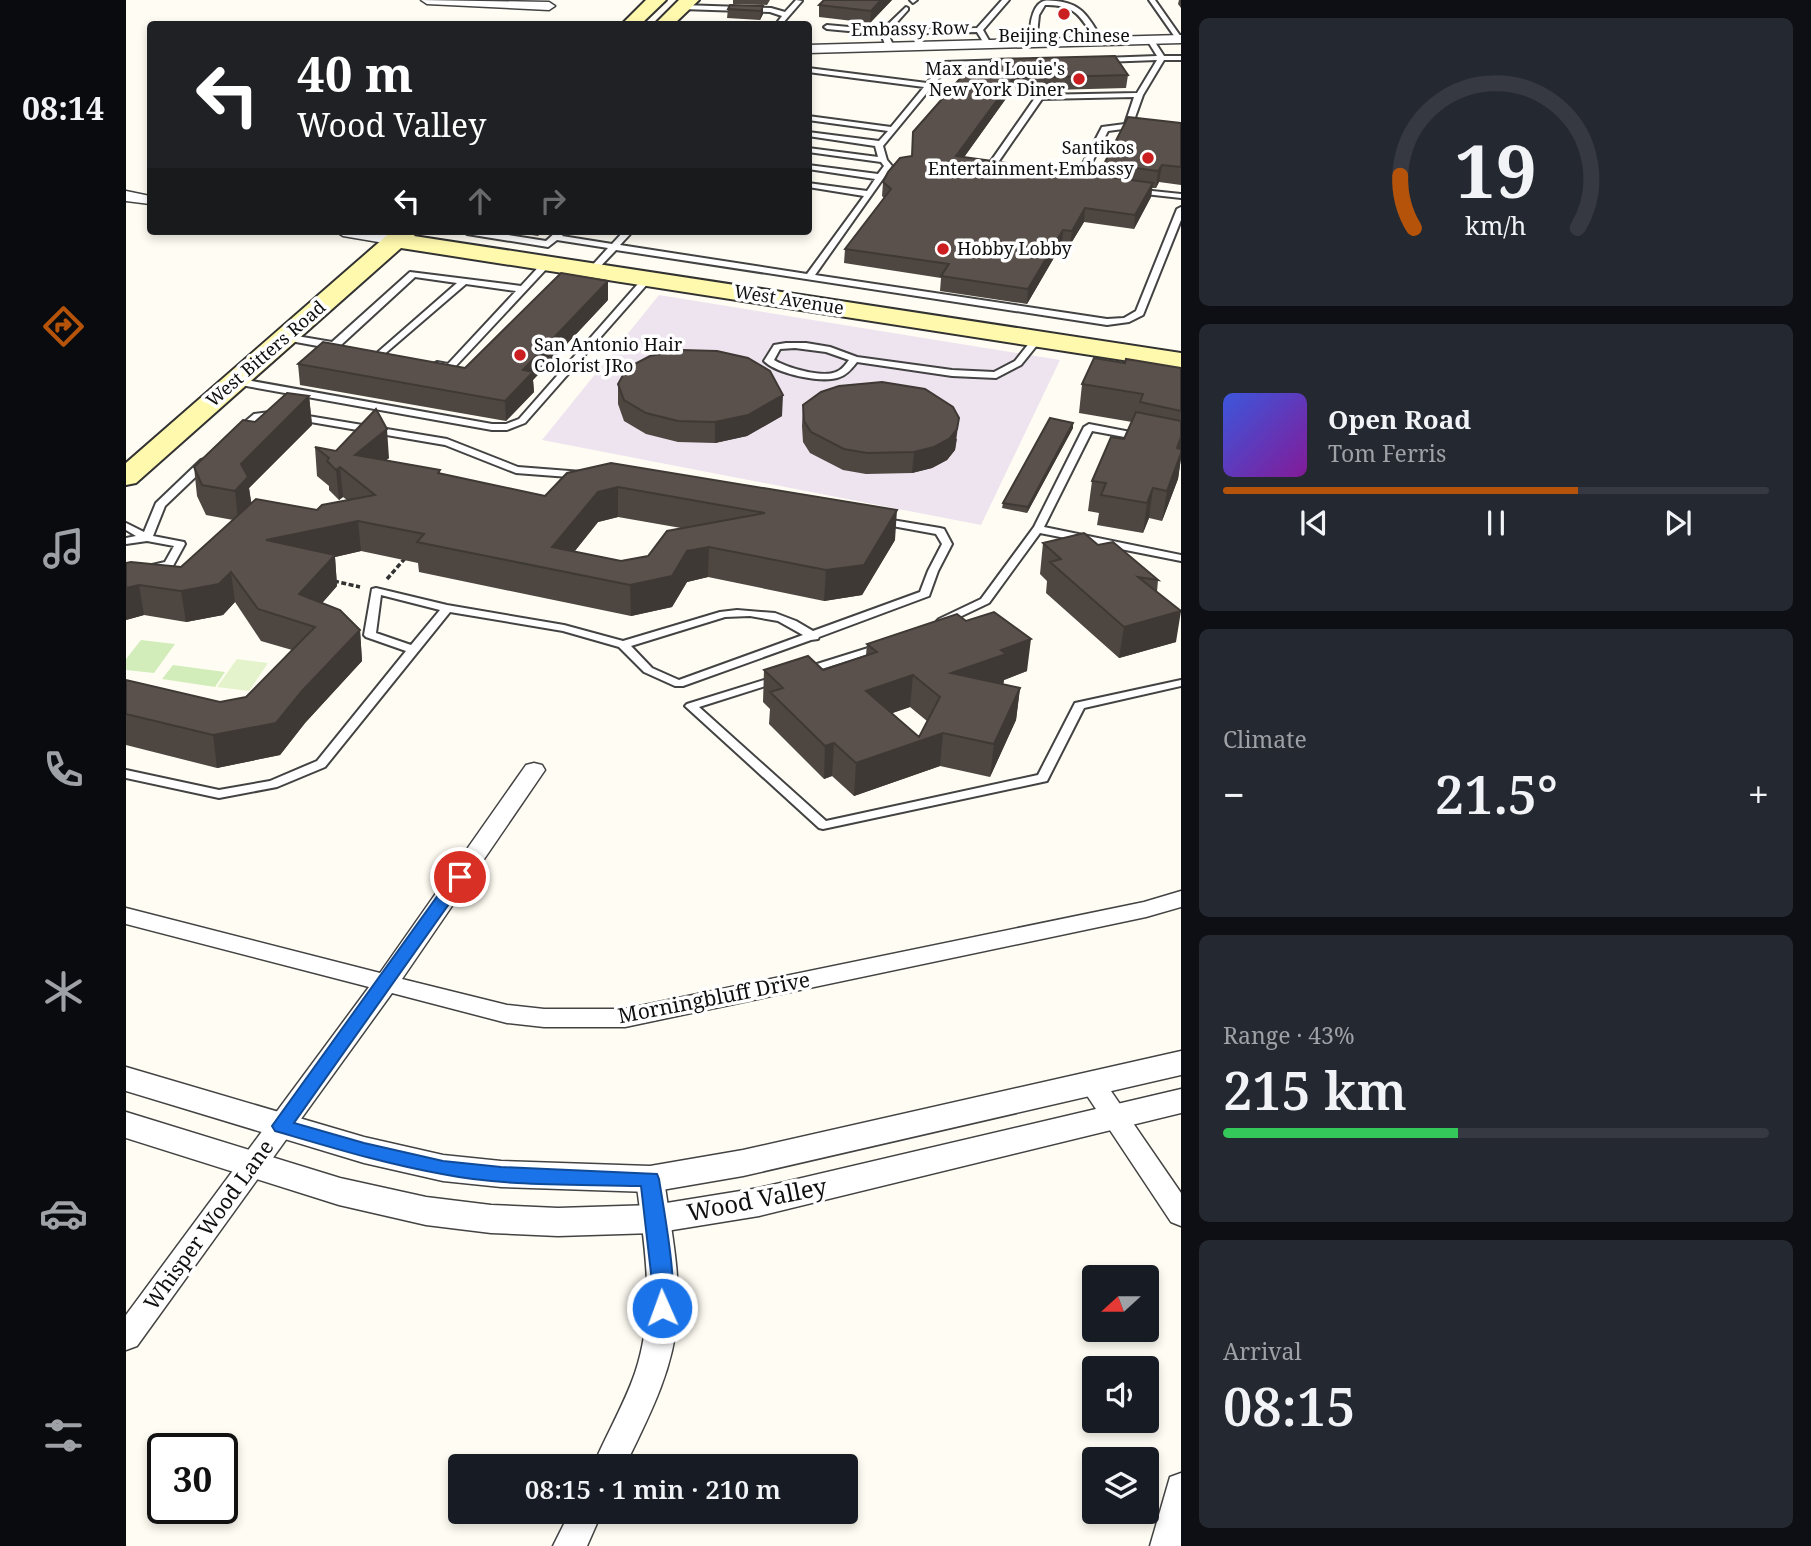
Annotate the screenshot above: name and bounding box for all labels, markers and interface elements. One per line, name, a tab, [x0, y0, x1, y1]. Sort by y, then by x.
marker: Beijing Chinese	[1056, 6, 1072, 22]
street label: Embassy Row	[851, 15, 970, 41]
place label: Beijing Chinese	[998, 23, 1130, 47]
text: 40 m	[297, 40, 413, 106]
icon: left	[182, 49, 273, 140]
place label: Max and Louie's New York Diner	[925, 56, 1066, 101]
marker: Max and Louie's New York Diner	[1071, 71, 1087, 87]
text: 08:14	[22, 86, 104, 129]
text: Wood Valley	[297, 103, 486, 146]
text: 19	[1455, 120, 1537, 219]
place label: Santikos Entertainment Embassy	[928, 135, 1135, 180]
marker: Santikos Entertainment Embassy	[1140, 150, 1156, 166]
icon: left	[388, 182, 426, 220]
icon: ahead	[461, 182, 499, 220]
icon: right	[534, 182, 572, 220]
text: km/h	[1465, 208, 1527, 242]
place label: Hobby Lobby	[957, 236, 1073, 260]
marker: Hobby Lobby	[935, 241, 951, 257]
street label: West Avenue	[733, 278, 846, 320]
street label: West Bitters Road	[200, 295, 330, 412]
icon: directions	[39, 302, 88, 351]
place label: San Antonio Hair Colorist JRo	[534, 332, 683, 377]
marker: San Antonio Hair Colorist JRo	[512, 347, 528, 363]
text: Open Road	[1328, 401, 1471, 437]
text: Tom Ferris	[1328, 437, 1446, 469]
icon: previous	[1295, 504, 1333, 542]
icon: pause	[1477, 504, 1515, 542]
icon: next	[1659, 504, 1697, 542]
icon: music	[39, 524, 88, 573]
text: Climate	[1223, 723, 1307, 755]
icon: phone	[39, 745, 88, 794]
text: 21.5°	[1435, 758, 1558, 829]
text: −	[1223, 768, 1245, 820]
text: +	[1748, 768, 1769, 820]
pin	[430, 847, 490, 907]
icon: arrive	[441, 858, 479, 896]
street label: Morningbluff Drive	[615, 965, 812, 1029]
icon: climate	[39, 967, 88, 1016]
text: Range · 43%	[1223, 1019, 1355, 1051]
text: 215 km	[1223, 1054, 1407, 1125]
street label: Whisper Wood Lane	[137, 1134, 279, 1315]
street label: Wood Valley	[684, 1169, 830, 1228]
icon: car	[39, 1189, 88, 1238]
north arrow	[1082, 1265, 1158, 1342]
map controls	[1082, 1265, 1159, 1524]
position arrow	[625, 1271, 699, 1345]
text: Arrival	[1223, 1335, 1302, 1367]
button: sound	[1082, 1356, 1159, 1433]
text: 08:15	[1223, 1370, 1356, 1441]
icon: filters	[39, 1411, 88, 1460]
speed limit sign: 30	[147, 1433, 238, 1524]
button: layers	[1082, 1447, 1159, 1524]
text: 08:15 · 1 min · 210 m	[525, 1471, 781, 1507]

